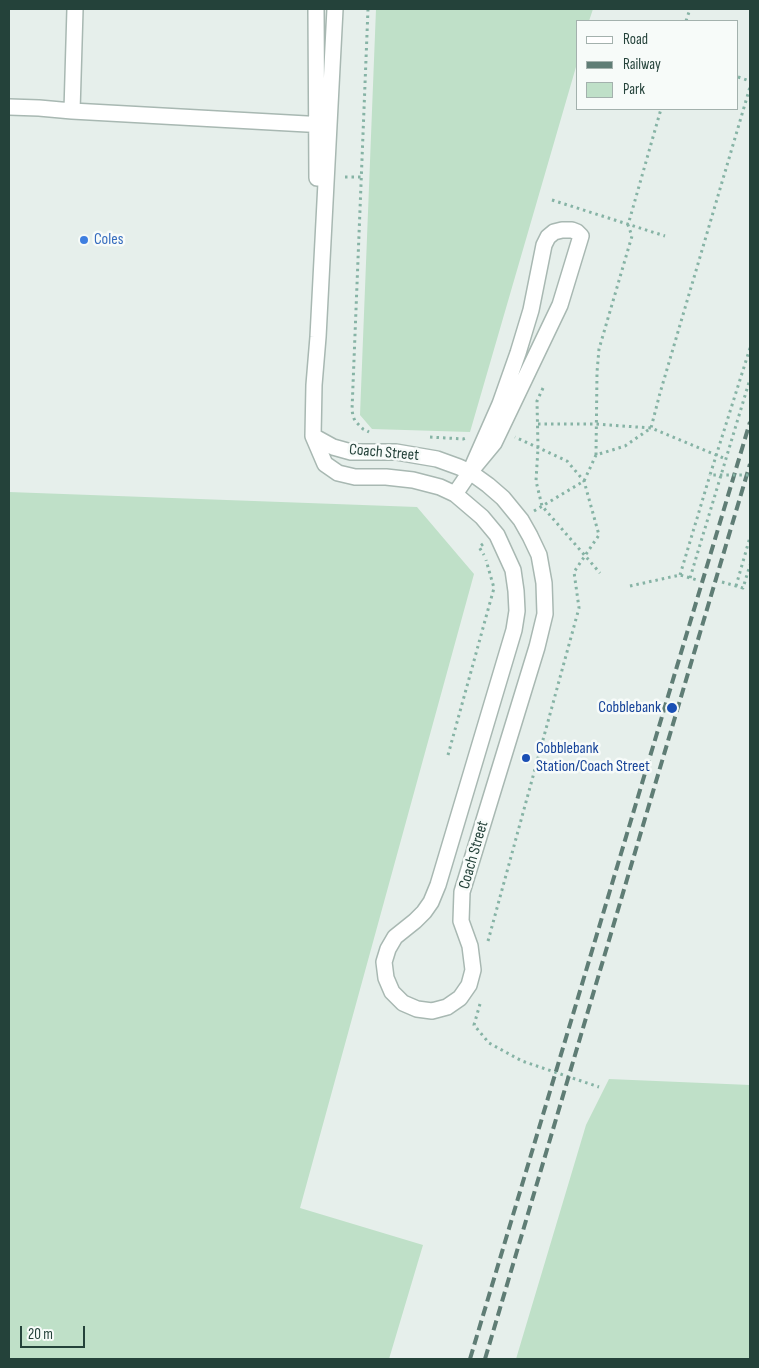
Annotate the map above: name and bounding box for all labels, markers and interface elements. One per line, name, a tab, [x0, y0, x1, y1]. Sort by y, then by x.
legend	[576, 20, 739, 110]
text: Road	[623, 30, 648, 49]
text: Railway	[623, 55, 661, 74]
text: Park	[623, 80, 645, 99]
place label: Coles	[94, 230, 123, 250]
marker: Coles	[78, 234, 90, 246]
street label: Coach Street	[348, 440, 420, 466]
place label: Cobblebank	[598, 698, 661, 718]
marker: Cobblebank	[665, 701, 679, 715]
place label: Cobblebank Station/Coach Street	[536, 739, 650, 777]
marker: Cobblebank Station/Coach Street	[520, 752, 532, 764]
street label: Coach Street	[455, 819, 493, 891]
scale bar	[22, 1316, 88, 1348]
text: 20 m	[28, 1325, 53, 1344]

